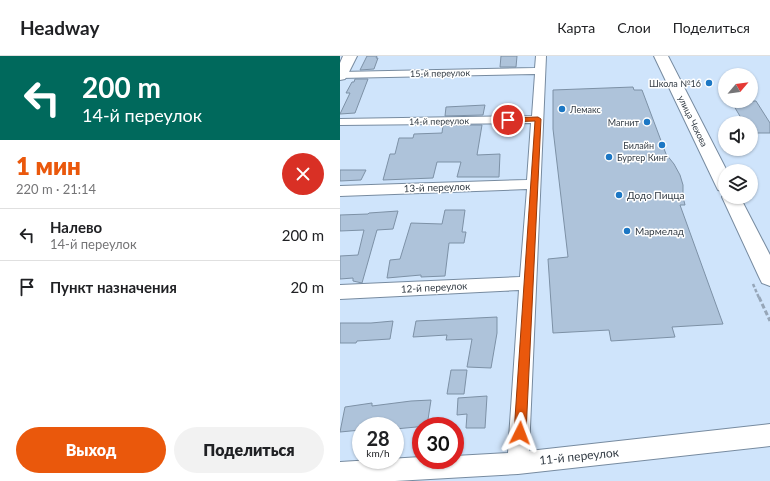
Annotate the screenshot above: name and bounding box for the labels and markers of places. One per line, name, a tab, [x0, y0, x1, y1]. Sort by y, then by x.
place label: Школа №16	[649, 78, 701, 89]
marker: Школа №16	[704, 78, 714, 88]
pin	[491, 103, 525, 137]
marker: Лемакс	[557, 104, 567, 114]
place label: Лемакс	[569, 104, 601, 115]
place label: Магнит	[608, 117, 639, 128]
marker: Магнит	[642, 117, 652, 127]
place label: Билайн	[623, 140, 654, 151]
marker: Билайн	[657, 140, 667, 150]
marker: Бургер Кинг	[604, 152, 614, 162]
place label: Бургер Кинг	[617, 152, 668, 163]
place label: Додо Пицца	[627, 189, 684, 201]
marker: Додо Пицца	[614, 190, 624, 200]
place label: Мармелад	[635, 225, 684, 237]
marker: Мармелад	[622, 226, 632, 236]

